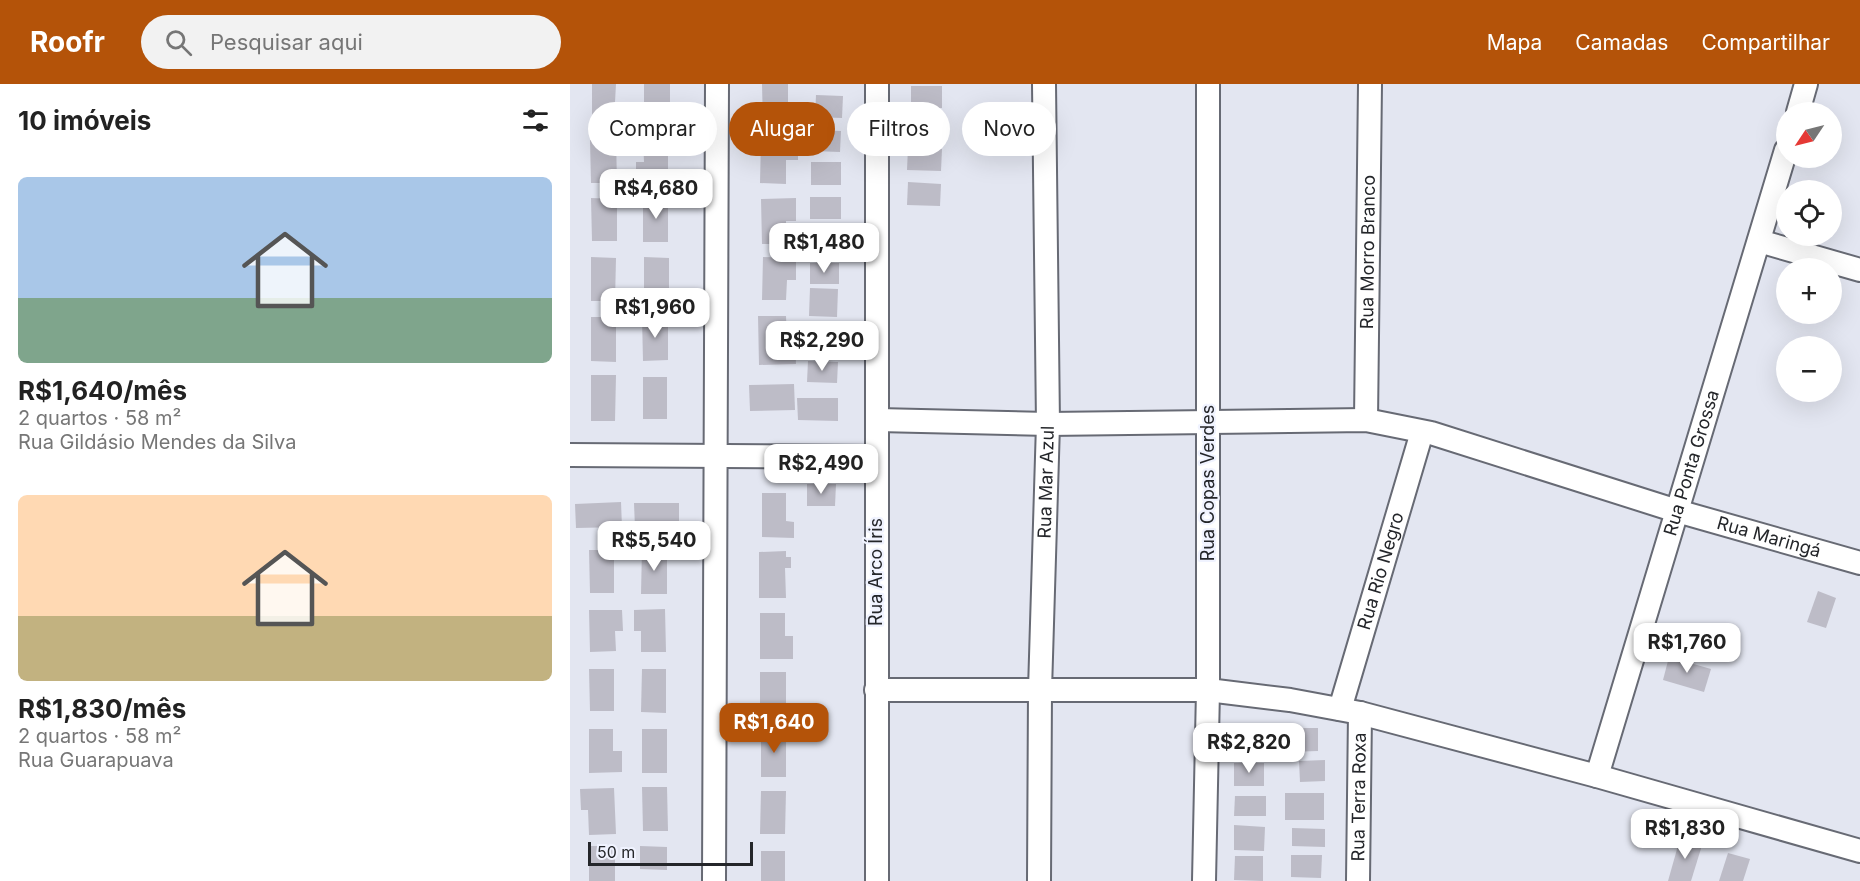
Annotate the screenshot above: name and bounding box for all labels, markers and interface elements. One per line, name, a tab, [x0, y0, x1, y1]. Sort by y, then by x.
search box	[141, 15, 561, 69]
text: Roofr	[30, 25, 105, 59]
icon: search	[162, 26, 195, 59]
text: Pesquisar aqui	[210, 29, 363, 55]
text: Mapa	[1487, 30, 1542, 55]
text: Camadas	[1575, 30, 1668, 55]
text: Compartilhar	[1701, 30, 1830, 55]
chip: Comprar	[588, 102, 717, 156]
chip: Alugar	[729, 102, 835, 156]
chip: Filtros	[847, 102, 950, 156]
chip: Novo	[962, 102, 1056, 156]
north arrow	[1776, 102, 1842, 168]
map controls	[1776, 102, 1842, 402]
icon: filters	[519, 104, 552, 137]
text: 10 imóveis	[18, 105, 151, 136]
pin: R$4,680	[601, 169, 711, 220]
street label: Rua Morro Branco	[1356, 175, 1379, 329]
text: R$4,680	[614, 176, 698, 200]
button: locate	[1776, 180, 1842, 246]
icon: home	[231, 216, 339, 324]
pin: R$1,480	[769, 223, 879, 274]
text: R$1,480	[783, 230, 865, 254]
button: +	[1776, 258, 1842, 324]
pin: R$1,960	[600, 288, 710, 339]
text: R$1,960	[615, 295, 695, 319]
pin: R$2,290	[767, 321, 877, 372]
text: R$2,290	[780, 328, 864, 352]
button: −	[1776, 336, 1842, 402]
text: R$1,640/mês	[18, 375, 187, 406]
street label: Rua Ponta Grossa	[1659, 387, 1723, 538]
street label: Rua Copas Verdes	[1197, 405, 1218, 561]
text: 2 quartos · 58 m²	[18, 406, 181, 430]
street label: Rua Mar Azul	[1034, 425, 1058, 539]
text: Rua Gildásio Mendes da Silva	[18, 430, 296, 454]
pin: R$2,490	[766, 444, 876, 495]
text: R$2,490	[778, 451, 864, 475]
street label: Rua Rio Negro	[1353, 509, 1408, 632]
street label: Rua Maringá	[1715, 512, 1823, 561]
street label: Rua Arco Íris	[864, 518, 886, 626]
pin: R$5,540	[599, 521, 709, 572]
text: R$5,540	[612, 528, 696, 552]
icon: home	[231, 534, 339, 642]
pin: R$1,760	[1632, 623, 1742, 674]
text: R$1,760	[1648, 630, 1726, 654]
text: R$1,830/mês	[18, 693, 186, 724]
pin: R$1,640	[719, 703, 829, 754]
text: R$1,640	[734, 710, 814, 734]
pin: R$2,820	[1194, 723, 1304, 774]
text: 2 quartos · 58 m²	[18, 724, 181, 748]
text: R$2,820	[1207, 730, 1291, 754]
street label: Rua Terra Roxa	[1347, 732, 1370, 862]
text: Rua Guarapuava	[18, 748, 174, 772]
pin: R$1,830	[1630, 809, 1740, 860]
text: R$1,830	[1645, 816, 1725, 840]
scale bar	[588, 839, 753, 866]
text: 50 m	[597, 842, 635, 862]

